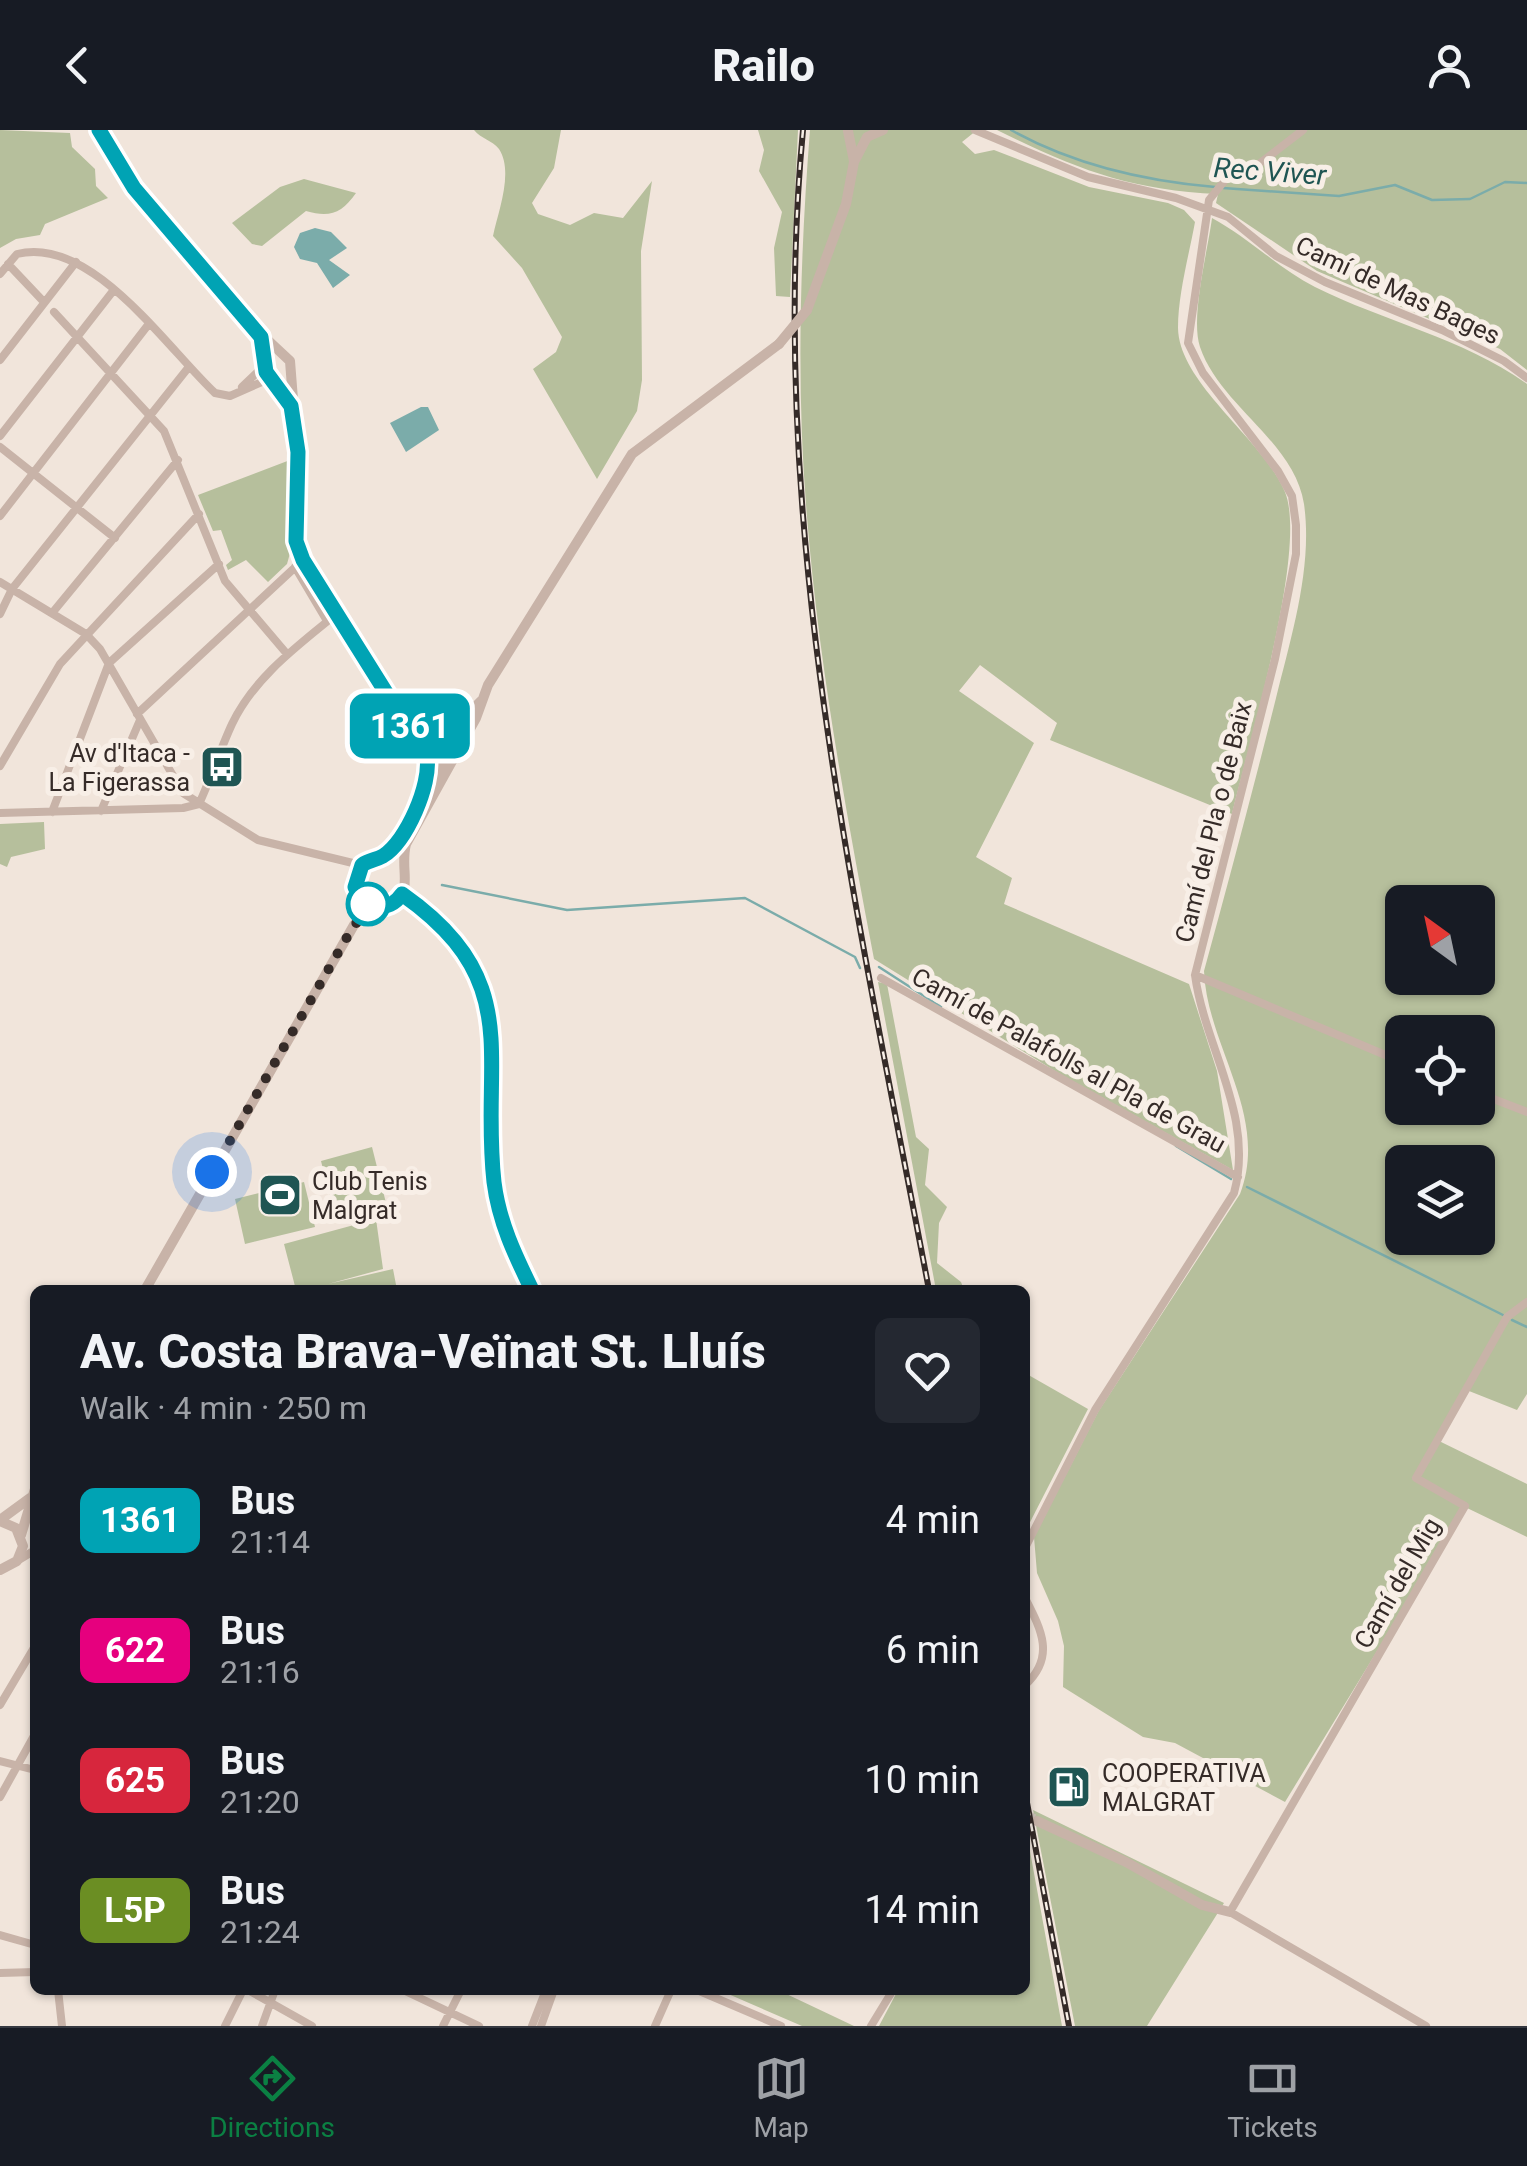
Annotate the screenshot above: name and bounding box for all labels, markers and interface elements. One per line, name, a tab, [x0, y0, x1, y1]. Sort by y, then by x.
icon: back	[50, 38, 105, 93]
icon: person	[1422, 38, 1477, 93]
text: Railo	[712, 39, 815, 92]
water label: Rec Viver	[1213, 151, 1328, 192]
street label: Camí de Mas Bages	[1291, 230, 1504, 350]
line badge: 1361	[340, 694, 480, 758]
street label: Camí del Pla o de Baix	[1170, 699, 1257, 946]
text: 1361	[370, 706, 450, 747]
place label: Av d'Itaca - La Figerassa	[49, 739, 190, 797]
bus stop icon: Av d'Itaca - La Figerassa	[199, 744, 245, 790]
unlabelled marker	[347, 883, 389, 925]
north arrow	[1385, 885, 1495, 995]
map controls	[1385, 885, 1495, 1255]
street label: Camí de Palafolls al Pla de Grau	[907, 962, 1231, 1159]
button: locate	[1385, 1015, 1495, 1125]
button: layers	[1385, 1145, 1495, 1255]
your location	[187, 1147, 237, 1197]
place label: Club Tenis Malgrat	[312, 1167, 428, 1225]
sports icon: Club Tenis Malgrat	[257, 1172, 303, 1218]
button: heart	[875, 1318, 980, 1423]
text: Av. Costa Brava-Veïnat St. Lluís	[80, 1323, 766, 1380]
text: Walk · 4 min · 250 m	[80, 1389, 367, 1427]
text: Bus	[230, 1479, 295, 1523]
text: 4 min	[886, 1498, 980, 1542]
text: 1361	[100, 1500, 180, 1541]
street label: Camí del Mig	[1348, 1513, 1446, 1654]
text: 21:14	[230, 1523, 310, 1561]
text: Bus	[220, 1609, 285, 1653]
text: 6 min	[886, 1628, 980, 1672]
text: 622	[105, 1630, 165, 1671]
text: 21:16	[220, 1653, 300, 1691]
text: Bus	[220, 1739, 285, 1783]
text: 10 min	[864, 1758, 980, 1802]
place label: COOPERATIVA MALGRAT	[1102, 1759, 1266, 1817]
text: 625	[105, 1760, 165, 1801]
fuel station icon: COOPERATIVA MALGRAT	[1046, 1764, 1092, 1810]
text: 21:20	[220, 1783, 300, 1821]
text: Bus	[220, 1869, 285, 1913]
text: 14 min	[864, 1888, 980, 1932]
text: L5P	[104, 1890, 166, 1931]
text: 21:24	[220, 1913, 300, 1951]
tab: Directions	[209, 2051, 335, 2144]
tab: Map	[753, 2051, 809, 2144]
tab: Tickets	[1227, 2051, 1318, 2144]

